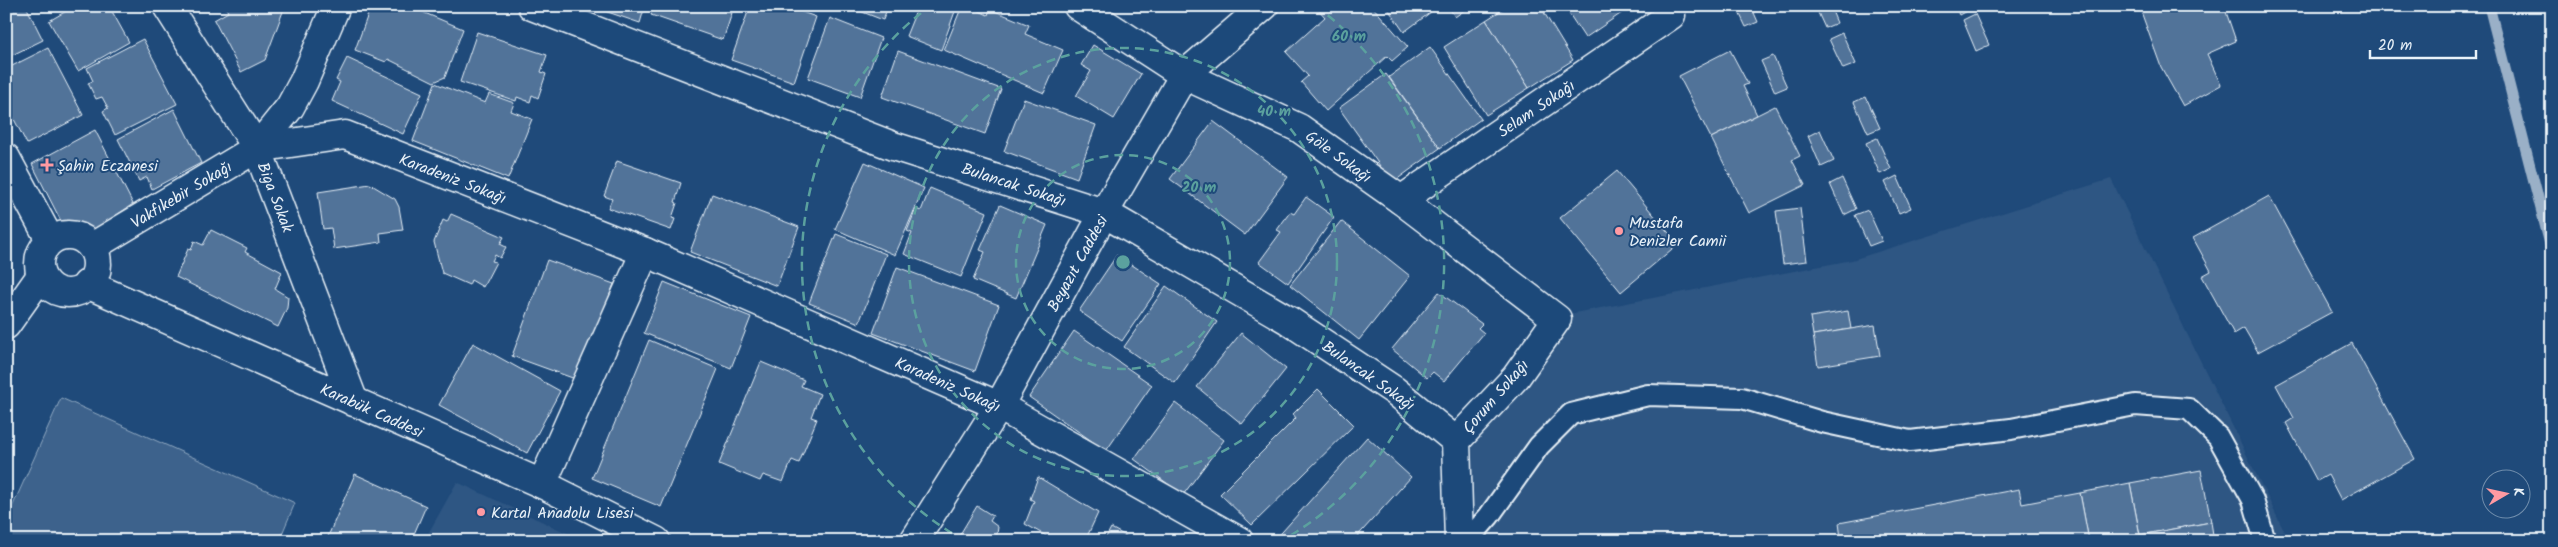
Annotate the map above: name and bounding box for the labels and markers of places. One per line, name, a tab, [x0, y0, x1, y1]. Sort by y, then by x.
place label: Şahin Eczanesi	[57, 154, 159, 179]
marker: Şahin Eczanesi	[41, 159, 53, 171]
place label: Mustafa Denizler Camii	[1629, 211, 1727, 254]
marker: Mustafa Denizler Camii	[1613, 225, 1625, 237]
centre of rings	[1114, 253, 1132, 271]
place label: Kartal Anadolu Lisesi	[491, 501, 635, 526]
marker: Kartal Anadolu Lisesi	[475, 506, 487, 518]

